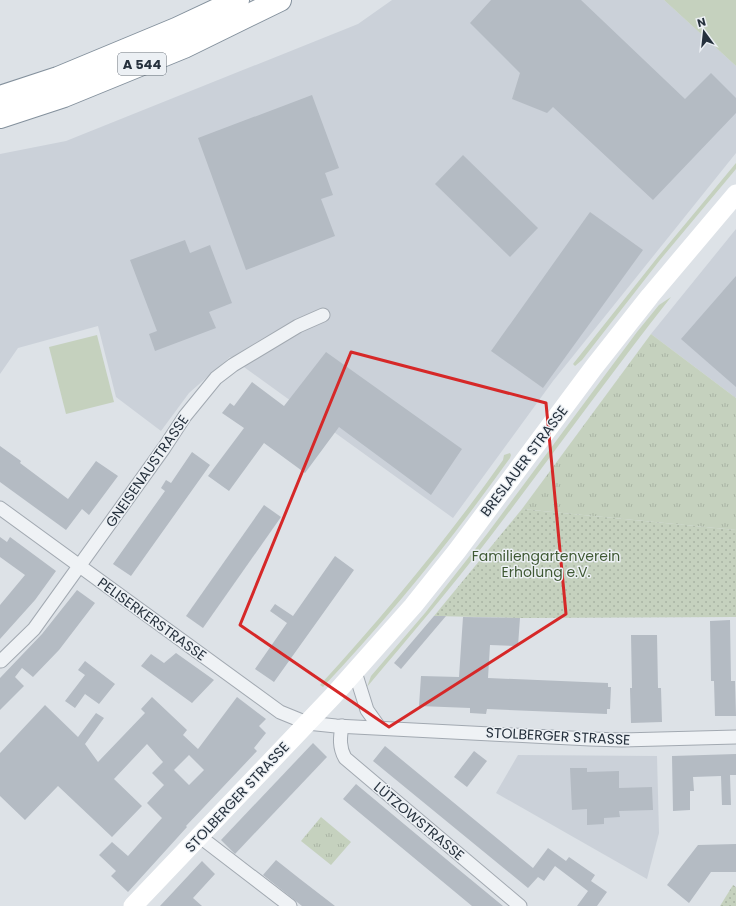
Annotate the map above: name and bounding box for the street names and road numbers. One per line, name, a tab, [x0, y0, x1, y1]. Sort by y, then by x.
road number: A 544	[118, 53, 166, 75]
street label: BRESLAUER STRASSE	[476, 401, 572, 521]
street label: GNEISENAUSTRASSE	[101, 411, 193, 531]
street label: PELISERKERSTRASSE	[93, 573, 211, 665]
street label: STOLBERGER STRASSE	[485, 722, 631, 750]
street label: STOLBERGER STRASSE	[180, 737, 294, 857]
street label: LÜTZOWSTRASSE	[369, 777, 469, 865]

